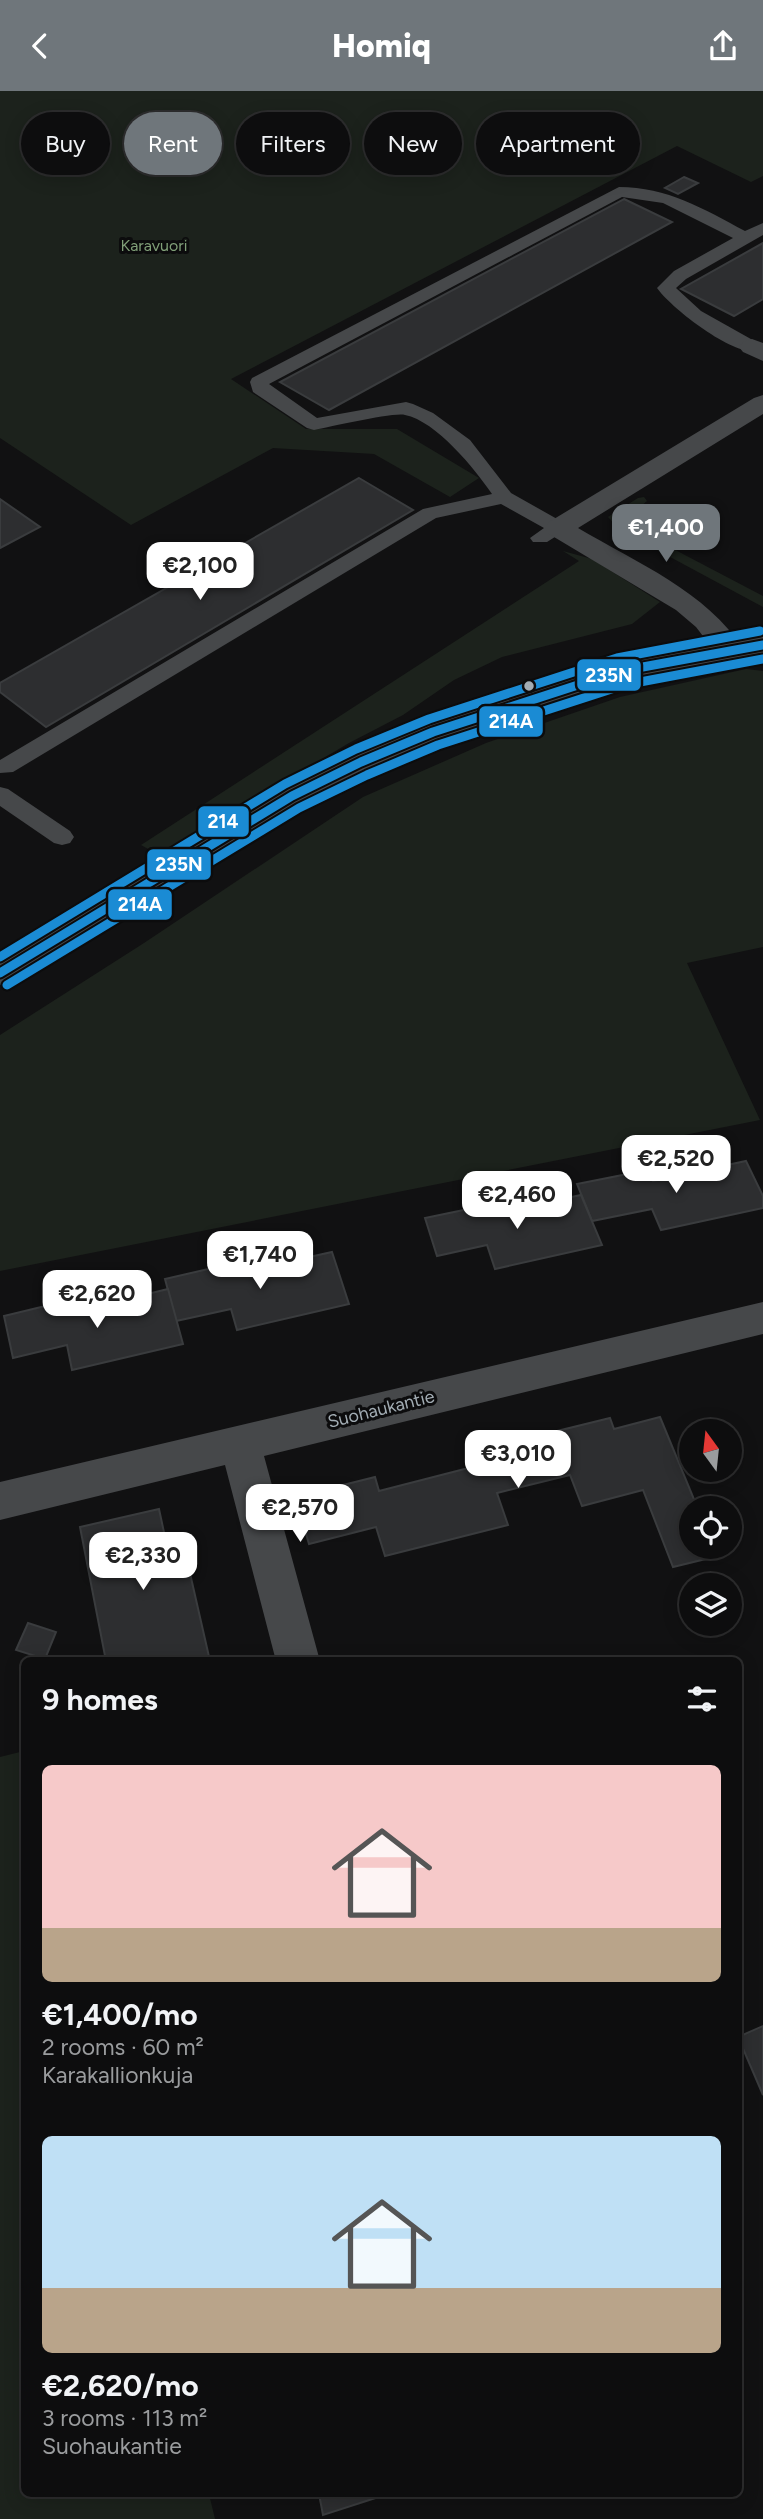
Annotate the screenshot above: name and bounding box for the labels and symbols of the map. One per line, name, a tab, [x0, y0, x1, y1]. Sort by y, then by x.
park label: Karavuori	[121, 236, 187, 255]
pin: €1,400	[609, 505, 723, 564]
pin: €2,100	[143, 543, 257, 602]
line badge: 235N	[576, 658, 642, 692]
text: 235N	[585, 664, 633, 687]
unlabelled marker	[522, 679, 536, 693]
line badge: 214A	[478, 705, 544, 738]
text: 214A	[489, 710, 534, 733]
line badge: 214	[197, 805, 250, 838]
text: 214	[207, 810, 239, 833]
line badge: 235N	[146, 848, 212, 881]
text: 235N	[155, 853, 203, 876]
line badge: 214A	[107, 888, 173, 921]
text: 214A	[118, 893, 163, 916]
pin: €2,520	[619, 1135, 733, 1195]
pin: €2,460	[460, 1171, 574, 1231]
pin: €1,740	[203, 1231, 317, 1291]
pin: €2,620	[40, 1271, 154, 1330]
street label: Suohaukantie	[325, 1385, 437, 1433]
north arrow	[679, 1419, 742, 1482]
pin: €3,010	[461, 1431, 575, 1490]
pin: €2,570	[243, 1485, 357, 1544]
pin: €2,330	[86, 1533, 200, 1592]

